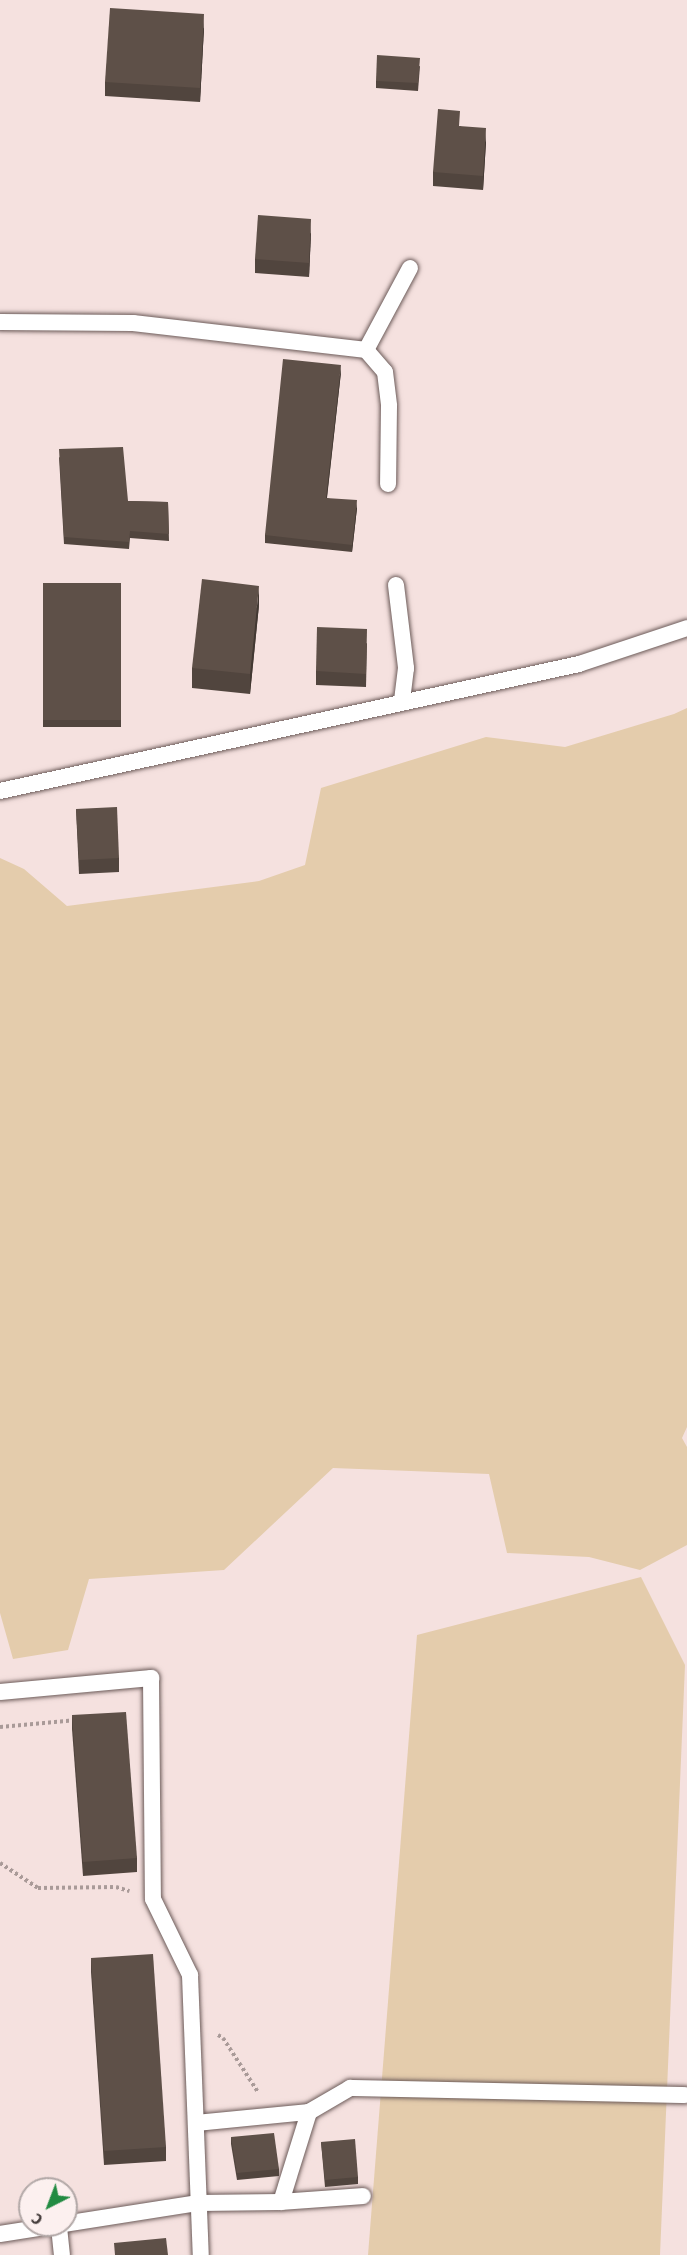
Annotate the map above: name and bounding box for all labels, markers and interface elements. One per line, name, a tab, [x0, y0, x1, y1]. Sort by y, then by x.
north arrow	[18, 2177, 78, 2237]
text: С	[27, 2209, 46, 2229]

